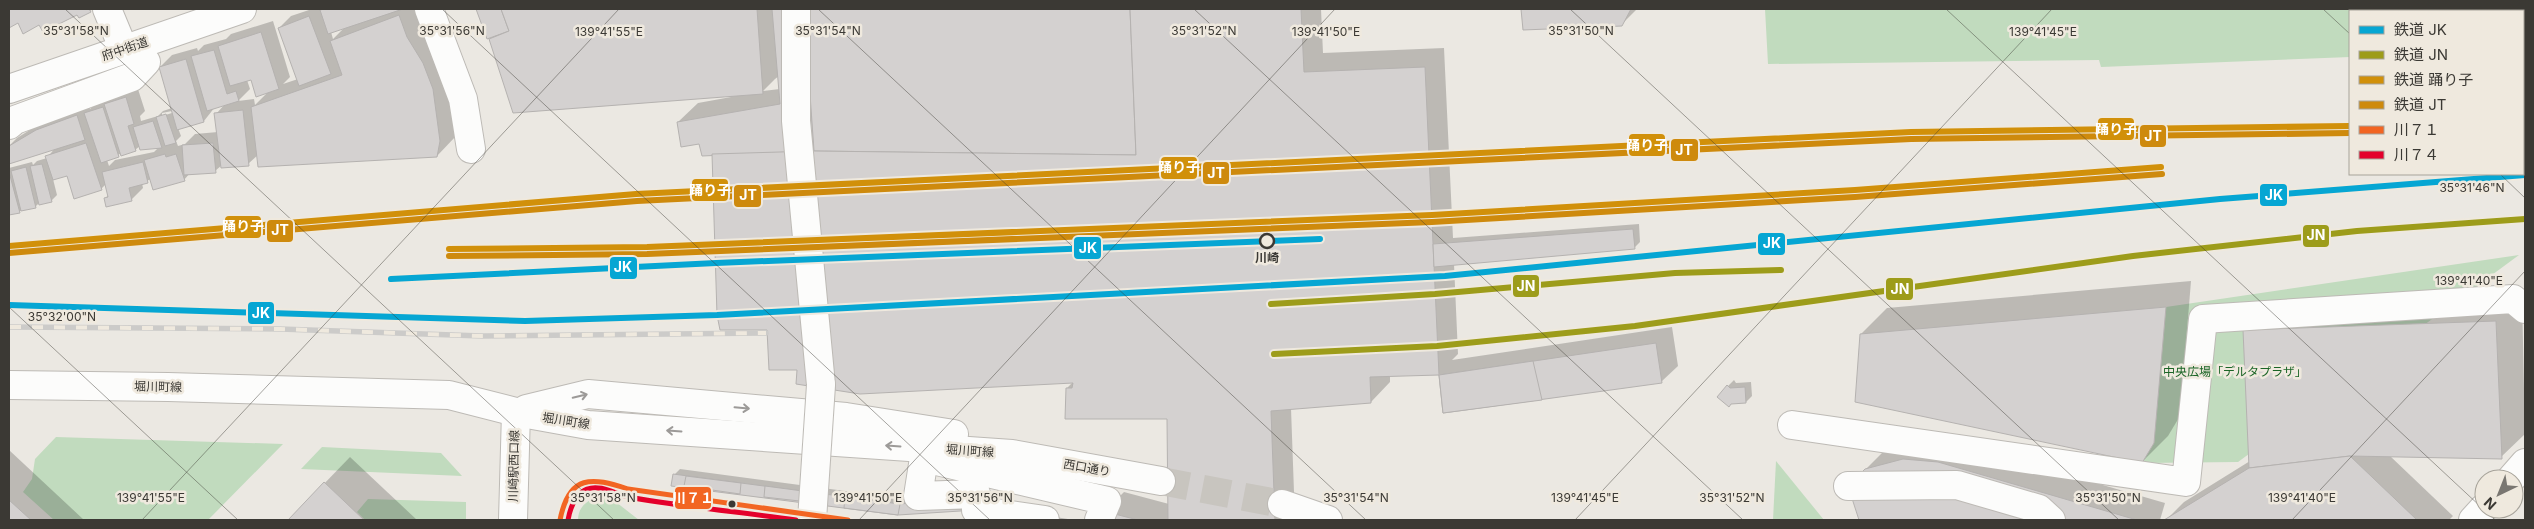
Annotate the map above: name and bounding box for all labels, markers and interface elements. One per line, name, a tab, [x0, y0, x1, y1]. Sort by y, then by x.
legend	[2349, 10, 2524, 175]
text: 鉄道 JK	[2394, 20, 2447, 39]
text: 35°31'58"N	[43, 23, 109, 38]
text: 35°31'56"N	[419, 23, 485, 38]
text: 35°31'54"N	[795, 23, 861, 38]
text: 35°31'52"N	[1171, 23, 1237, 38]
text: 35°31'50"N	[1548, 23, 1614, 38]
text: 139°41'55"E	[575, 24, 643, 39]
text: 139°41'50"E	[1292, 24, 1360, 39]
text: 139°41'45"E	[2009, 24, 2077, 39]
street label: 府中街道	[100, 34, 150, 63]
text: 鉄道 JN	[2394, 45, 2448, 64]
text: 鉄道 踊り子	[2394, 70, 2473, 89]
text: 鉄道 JT	[2394, 95, 2446, 114]
line badge: 踊り子	[2097, 117, 2135, 141]
text: 踊り子	[2095, 120, 2137, 137]
text: 川７１	[2394, 120, 2439, 139]
line badge: JT	[2139, 124, 2167, 148]
text: JT	[2144, 127, 2162, 144]
line badge: 踊り子	[1628, 133, 1666, 157]
text: 踊り子	[1626, 136, 1668, 153]
line badge: JT	[1670, 138, 1699, 162]
text: JT	[1675, 141, 1693, 158]
text: 川７４	[2394, 145, 2439, 164]
line badge: 踊り子	[1160, 156, 1198, 180]
text: 踊り子	[1158, 158, 1200, 175]
line badge: JT	[1202, 161, 1230, 185]
text: JT	[1207, 164, 1225, 181]
line badge: 踊り子	[691, 178, 729, 202]
text: 35°31'46"N	[2439, 180, 2505, 195]
text: 踊り子	[689, 181, 731, 198]
line badge: JK	[2259, 183, 2288, 207]
line badge: JT	[733, 184, 762, 208]
text: JT	[739, 186, 757, 203]
text: JK	[2265, 186, 2283, 203]
line badge: 踊り子	[224, 215, 262, 239]
text: 踊り子	[222, 217, 264, 234]
line badge: JT	[266, 219, 294, 243]
text: JT	[271, 221, 289, 238]
line badge: JN	[2302, 224, 2330, 248]
text: JN	[2307, 226, 2325, 243]
line badge: JK	[1757, 232, 1786, 256]
marker: 川崎	[1259, 233, 1275, 249]
text: JK	[1763, 234, 1781, 251]
line badge: JK	[1073, 236, 1102, 260]
text: JK	[1079, 239, 1097, 256]
place label: 川崎	[1255, 250, 1279, 265]
line badge: JK	[609, 256, 638, 280]
text: JK	[614, 258, 632, 275]
text: 139°41'40"E	[2435, 273, 2503, 288]
line badge: JN	[1512, 274, 1540, 298]
text: JN	[1517, 277, 1535, 294]
line badge: JN	[1885, 277, 1914, 301]
text: JN	[1891, 280, 1909, 297]
line badge: JK	[247, 301, 275, 325]
text: JK	[252, 304, 270, 321]
text: 35°32'00"N	[28, 309, 96, 324]
park label: 中央広場「デルタプラザ」	[2163, 364, 2307, 379]
street label: 堀川町線	[134, 379, 182, 394]
one-way arrow	[572, 391, 588, 400]
one-way arrow	[734, 403, 750, 412]
street label: 堀川町線	[541, 409, 591, 432]
one-way arrow	[666, 427, 682, 436]
street label: 川崎駅西口線	[505, 430, 522, 502]
street label: 堀川町線	[946, 441, 995, 460]
one-way arrow	[886, 442, 902, 451]
street label: 西口通り	[1062, 456, 1112, 479]
north arrow	[2474, 469, 2524, 519]
line badge: 川７１	[674, 486, 712, 510]
text: 川７１	[672, 489, 714, 506]
text: 139°41'55"E	[117, 490, 185, 505]
text: 35°31'58"N	[570, 490, 636, 505]
text: 139°41'50"E	[834, 490, 902, 505]
text: 35°31'56"N	[947, 490, 1013, 505]
text: 35°31'54"N	[1323, 490, 1389, 505]
text: 139°41'45"E	[1551, 490, 1619, 505]
text: 35°31'52"N	[1699, 490, 1765, 505]
text: 35°31'50"N	[2075, 490, 2141, 505]
text: 139°41'40"E	[2268, 490, 2336, 505]
text: N	[2480, 494, 2499, 514]
unlabelled marker	[727, 499, 737, 509]

